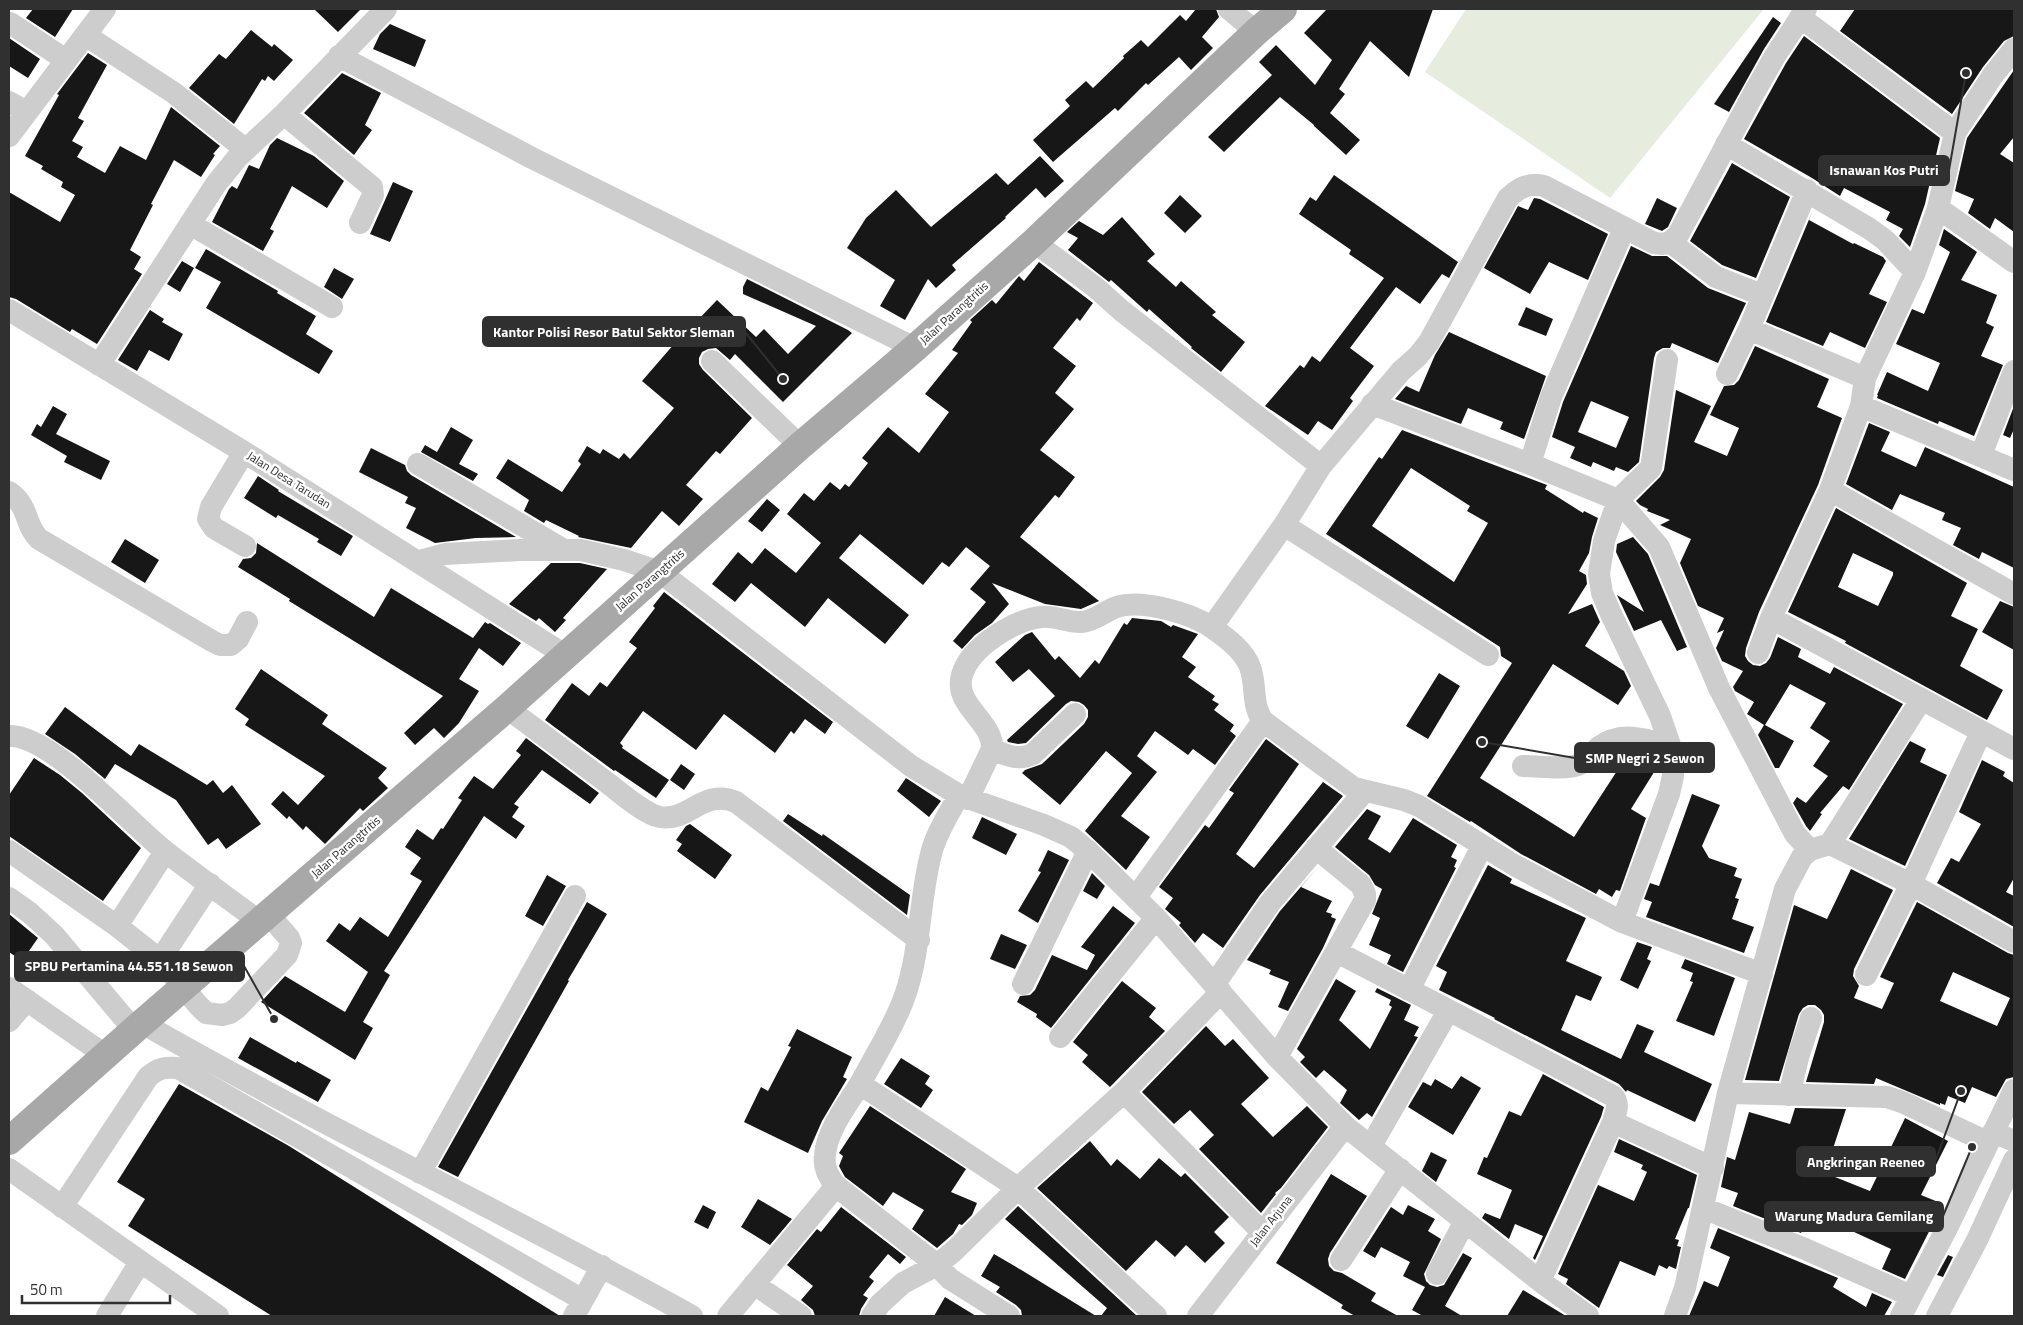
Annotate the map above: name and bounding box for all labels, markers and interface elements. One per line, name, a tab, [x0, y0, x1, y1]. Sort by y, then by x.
callout: Isnawan Kos Putri	[1819, 156, 1949, 185]
text: Isnawan Kos Putri	[1829, 159, 1939, 180]
street label: Jalan Parangtritis	[915, 276, 993, 349]
callout: Kantor Polisi Resor Batul Sektor Sleman	[483, 317, 745, 346]
text: Kantor Polisi Resor Batul Sektor Sleman	[493, 321, 735, 342]
street label: Jalan Desa Tarudan	[244, 446, 335, 513]
street label: Jalan Parangtritis	[611, 544, 689, 615]
callout: SMP Negri 2 Sewon	[1575, 743, 1714, 772]
text: SMP Negri 2 Sewon	[1586, 747, 1704, 768]
street label: Jalan Parangtritis	[307, 811, 385, 882]
callout: SPBU Pertamina 44.551.18 Sewon	[15, 952, 244, 981]
text: SPBU Pertamina 44.551.18 Sewon	[25, 955, 233, 976]
callout: Angkringan Reeneo	[1797, 1147, 1935, 1176]
text: Angkringan Reeneo	[1807, 1151, 1925, 1172]
street label: Jalan Arjuna	[1245, 1191, 1297, 1250]
callout: Warung Madura Gemilang	[1765, 1202, 1943, 1231]
text: Warung Madura Gemilang	[1775, 1205, 1934, 1226]
scale bar	[22, 1272, 170, 1304]
text: 50 m	[30, 1278, 63, 1301]

